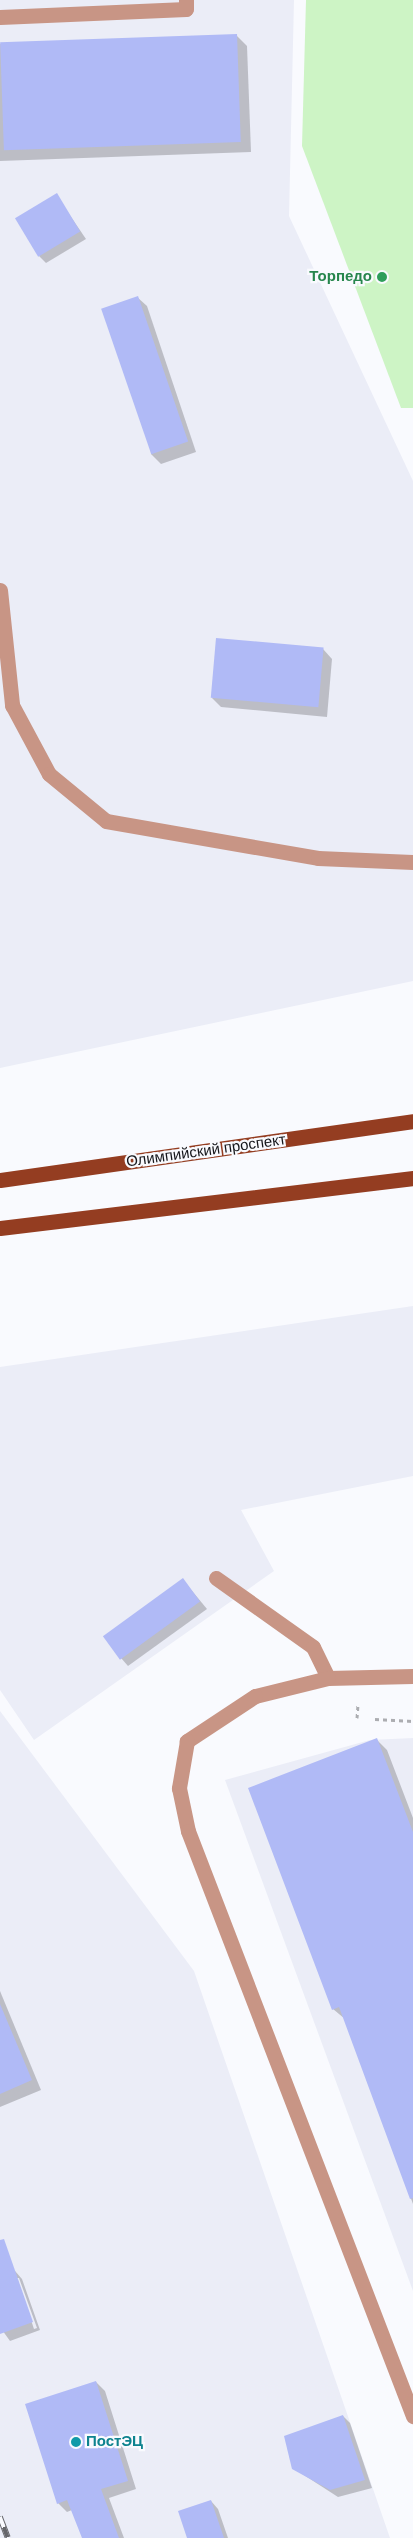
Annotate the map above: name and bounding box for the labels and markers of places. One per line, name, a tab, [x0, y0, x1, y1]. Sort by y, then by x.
place label: Торпедо	[309, 268, 372, 286]
marker: Торпедо	[376, 271, 388, 283]
place label: ПостЭЦ	[86, 2433, 143, 2451]
marker: ПостЭЦ	[70, 2436, 82, 2448]

